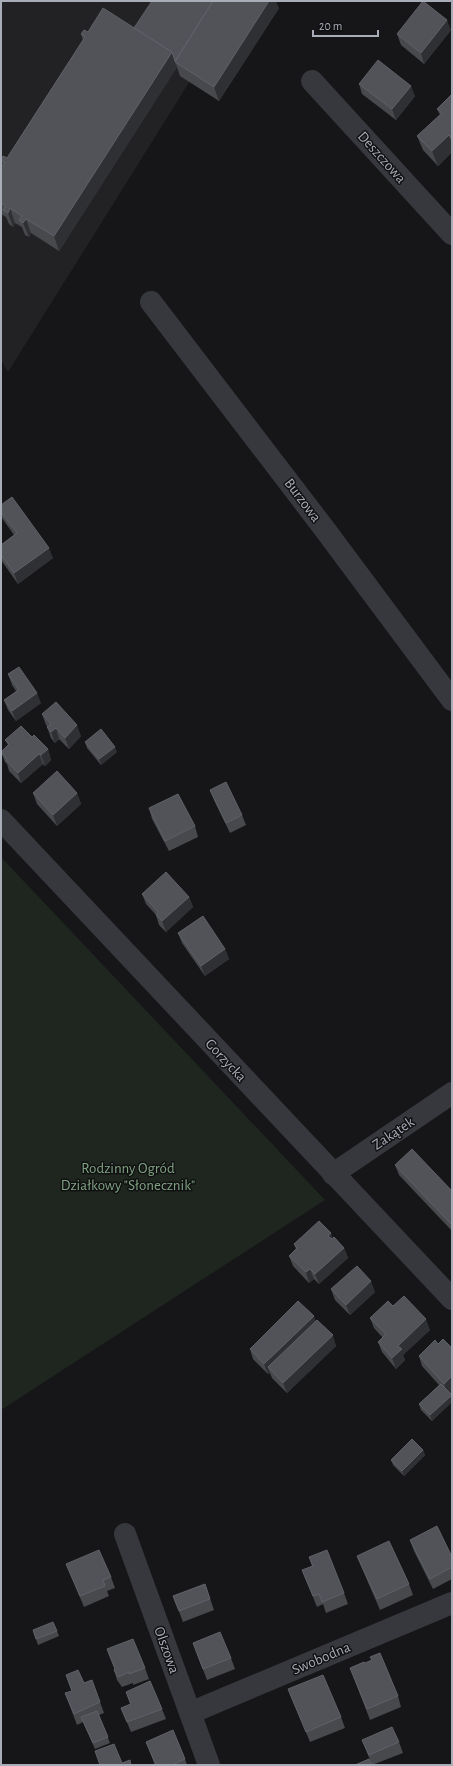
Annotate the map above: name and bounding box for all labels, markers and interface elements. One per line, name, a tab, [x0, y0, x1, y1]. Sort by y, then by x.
scale bar	[313, 12, 378, 38]
text: 20 m	[319, 20, 342, 32]
street label: Deszczowa	[355, 129, 409, 186]
street label: Burzowa	[281, 476, 324, 525]
street label: Gorzycka	[202, 1036, 249, 1085]
street label: Zakątek	[370, 1114, 417, 1153]
park label: Rodzinny Ogród Działkowy "Słonecznik"	[61, 1161, 195, 1193]
street label: Olszowa	[151, 1625, 182, 1676]
street label: Swobodna	[290, 1640, 353, 1677]

